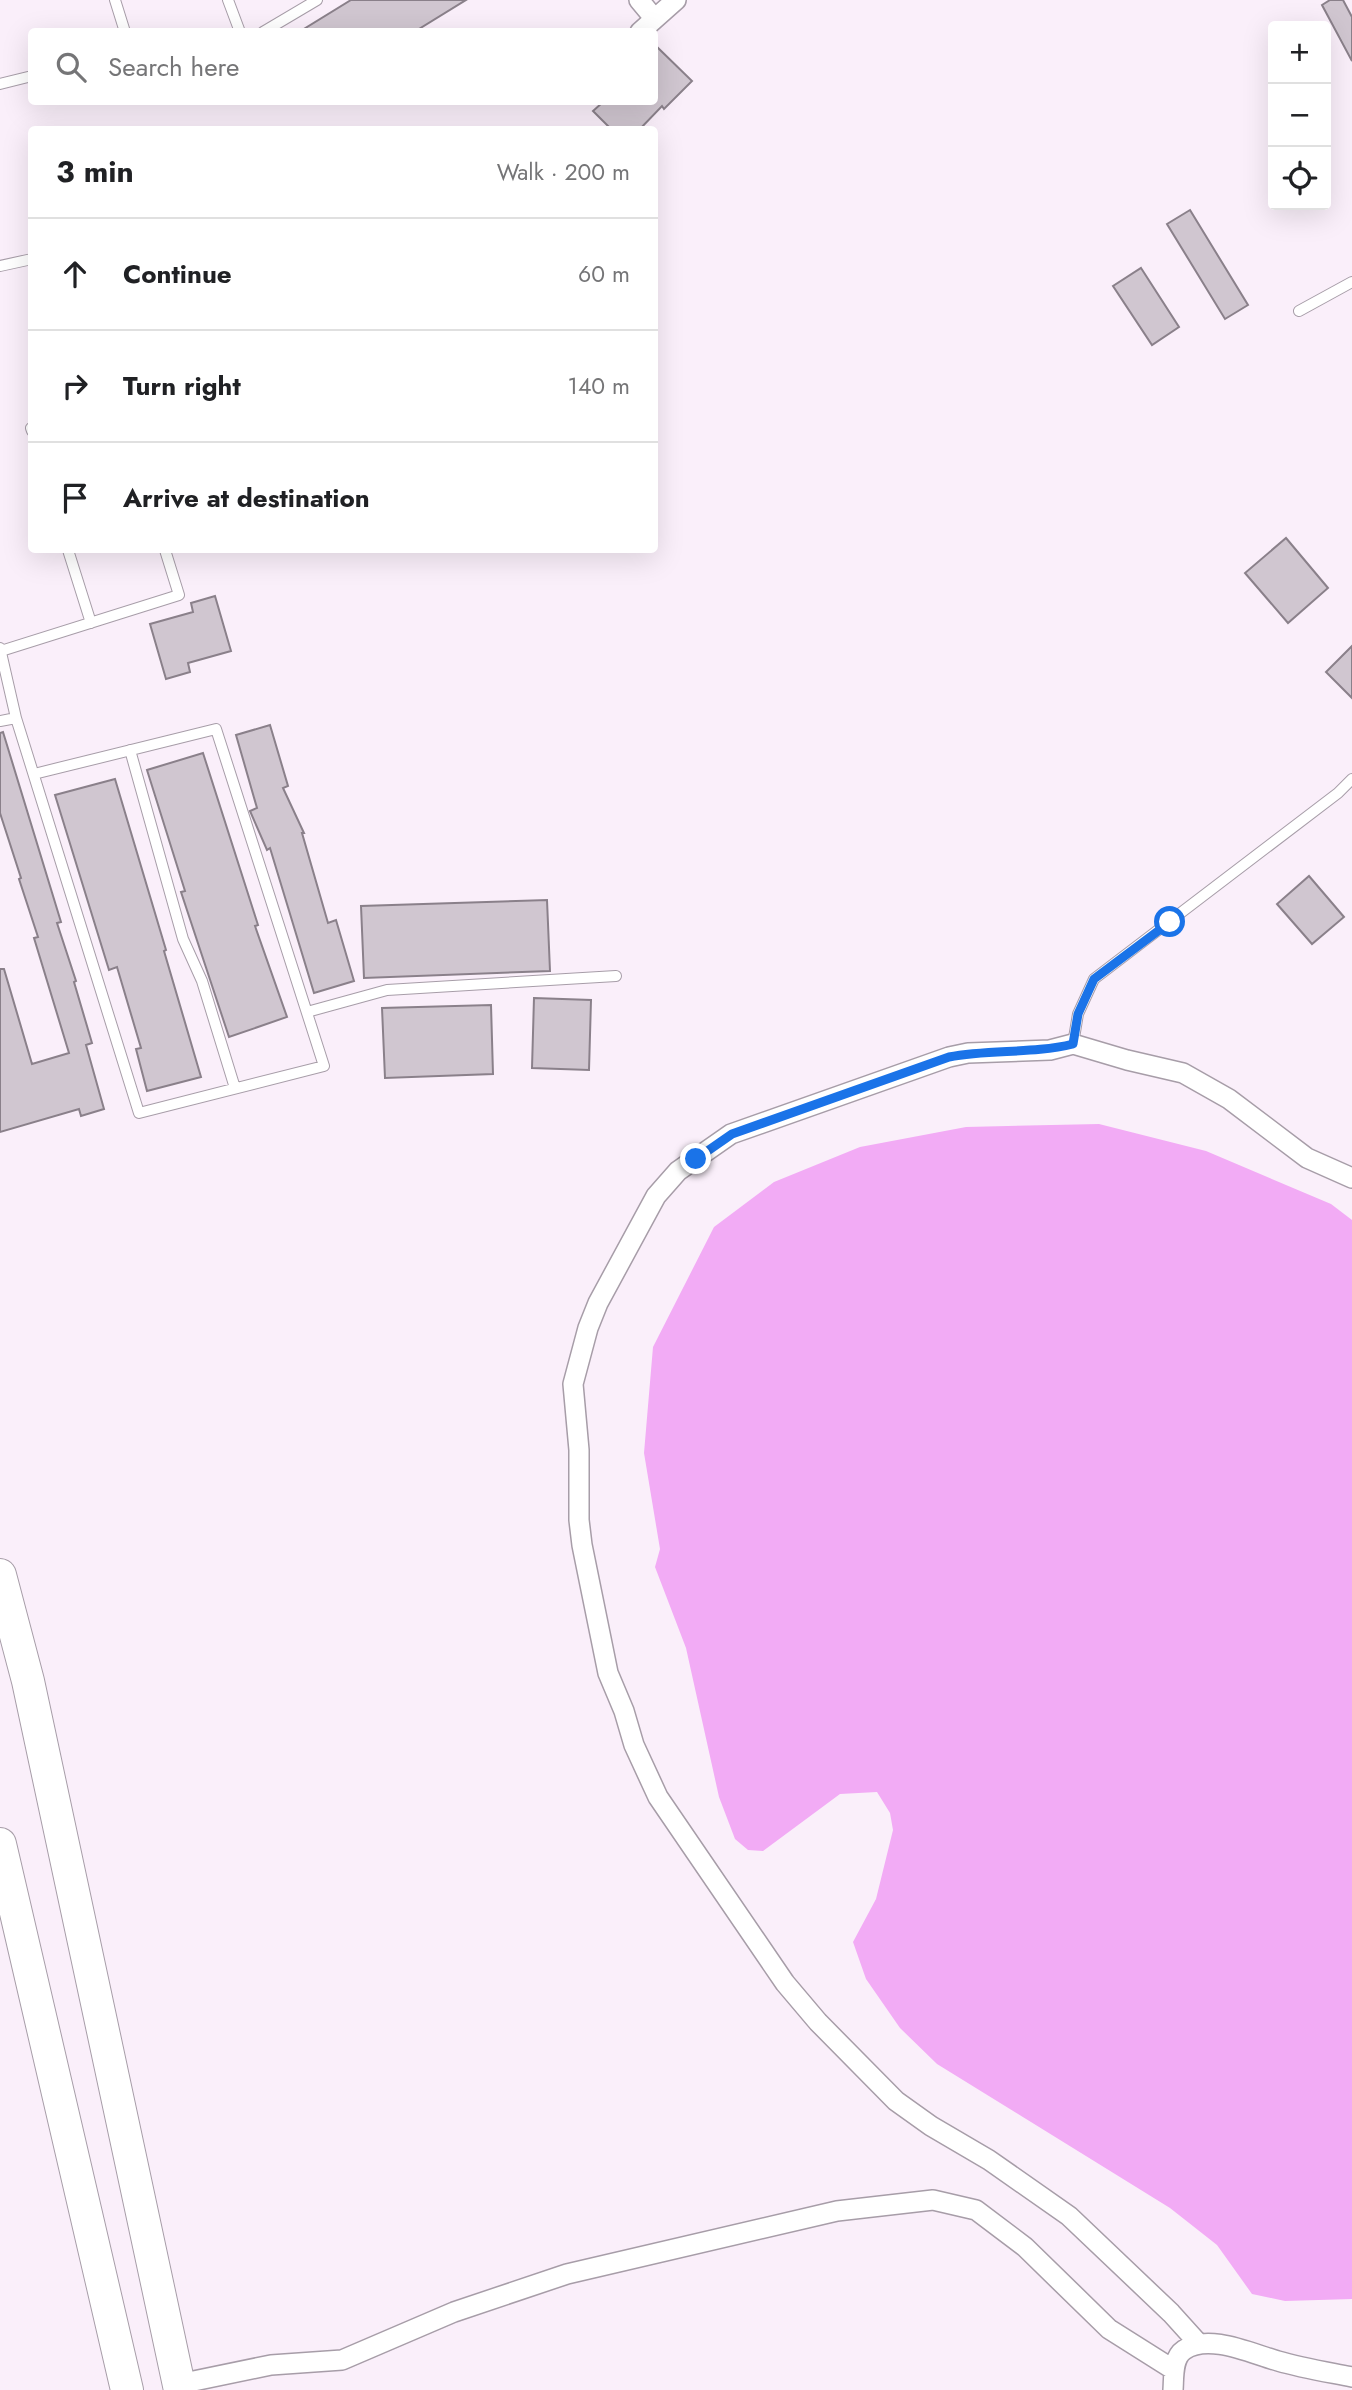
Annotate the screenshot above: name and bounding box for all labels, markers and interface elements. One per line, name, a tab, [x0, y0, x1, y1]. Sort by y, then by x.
map controls	[1268, 21, 1331, 210]
button: +	[1268, 21, 1331, 84]
search box	[28, 28, 658, 105]
icon: search	[52, 48, 90, 86]
text: Search here	[108, 48, 240, 86]
button: −	[1268, 84, 1331, 147]
button: locate	[1268, 147, 1331, 210]
text: 3 min	[56, 150, 134, 193]
text: Walk · 200 m	[497, 155, 630, 189]
icon: ahead	[56, 255, 94, 293]
text: Continue	[123, 255, 232, 293]
text: 60 m	[578, 257, 630, 291]
icon: right	[56, 367, 94, 405]
text: Turn right	[123, 367, 241, 405]
text: 140 m	[568, 369, 630, 403]
icon: arrive	[56, 479, 94, 517]
text: Arrive at destination	[123, 479, 370, 517]
route start	[1154, 906, 1185, 937]
route end	[680, 1143, 711, 1174]

